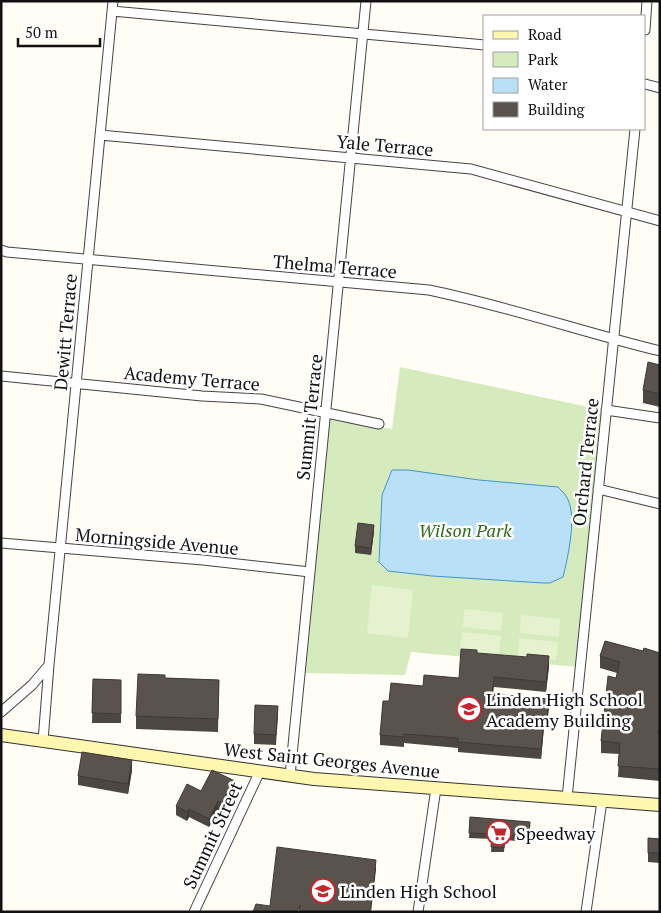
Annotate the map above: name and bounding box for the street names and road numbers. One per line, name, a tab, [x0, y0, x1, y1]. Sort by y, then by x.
street label: Yale Terrace	[336, 129, 434, 161]
street label: Thelma Terrace	[272, 249, 398, 283]
street label: Dewitt Terrace	[48, 273, 82, 391]
street label: Summit Terrace	[290, 353, 328, 481]
street label: Academy Terrace	[123, 360, 261, 396]
street label: Orchard Terrace	[566, 397, 604, 527]
street label: Morningside Avenue	[74, 522, 240, 560]
street label: West Saint Georges Avenue	[223, 737, 441, 783]
street label: Summit Street	[177, 777, 247, 892]

